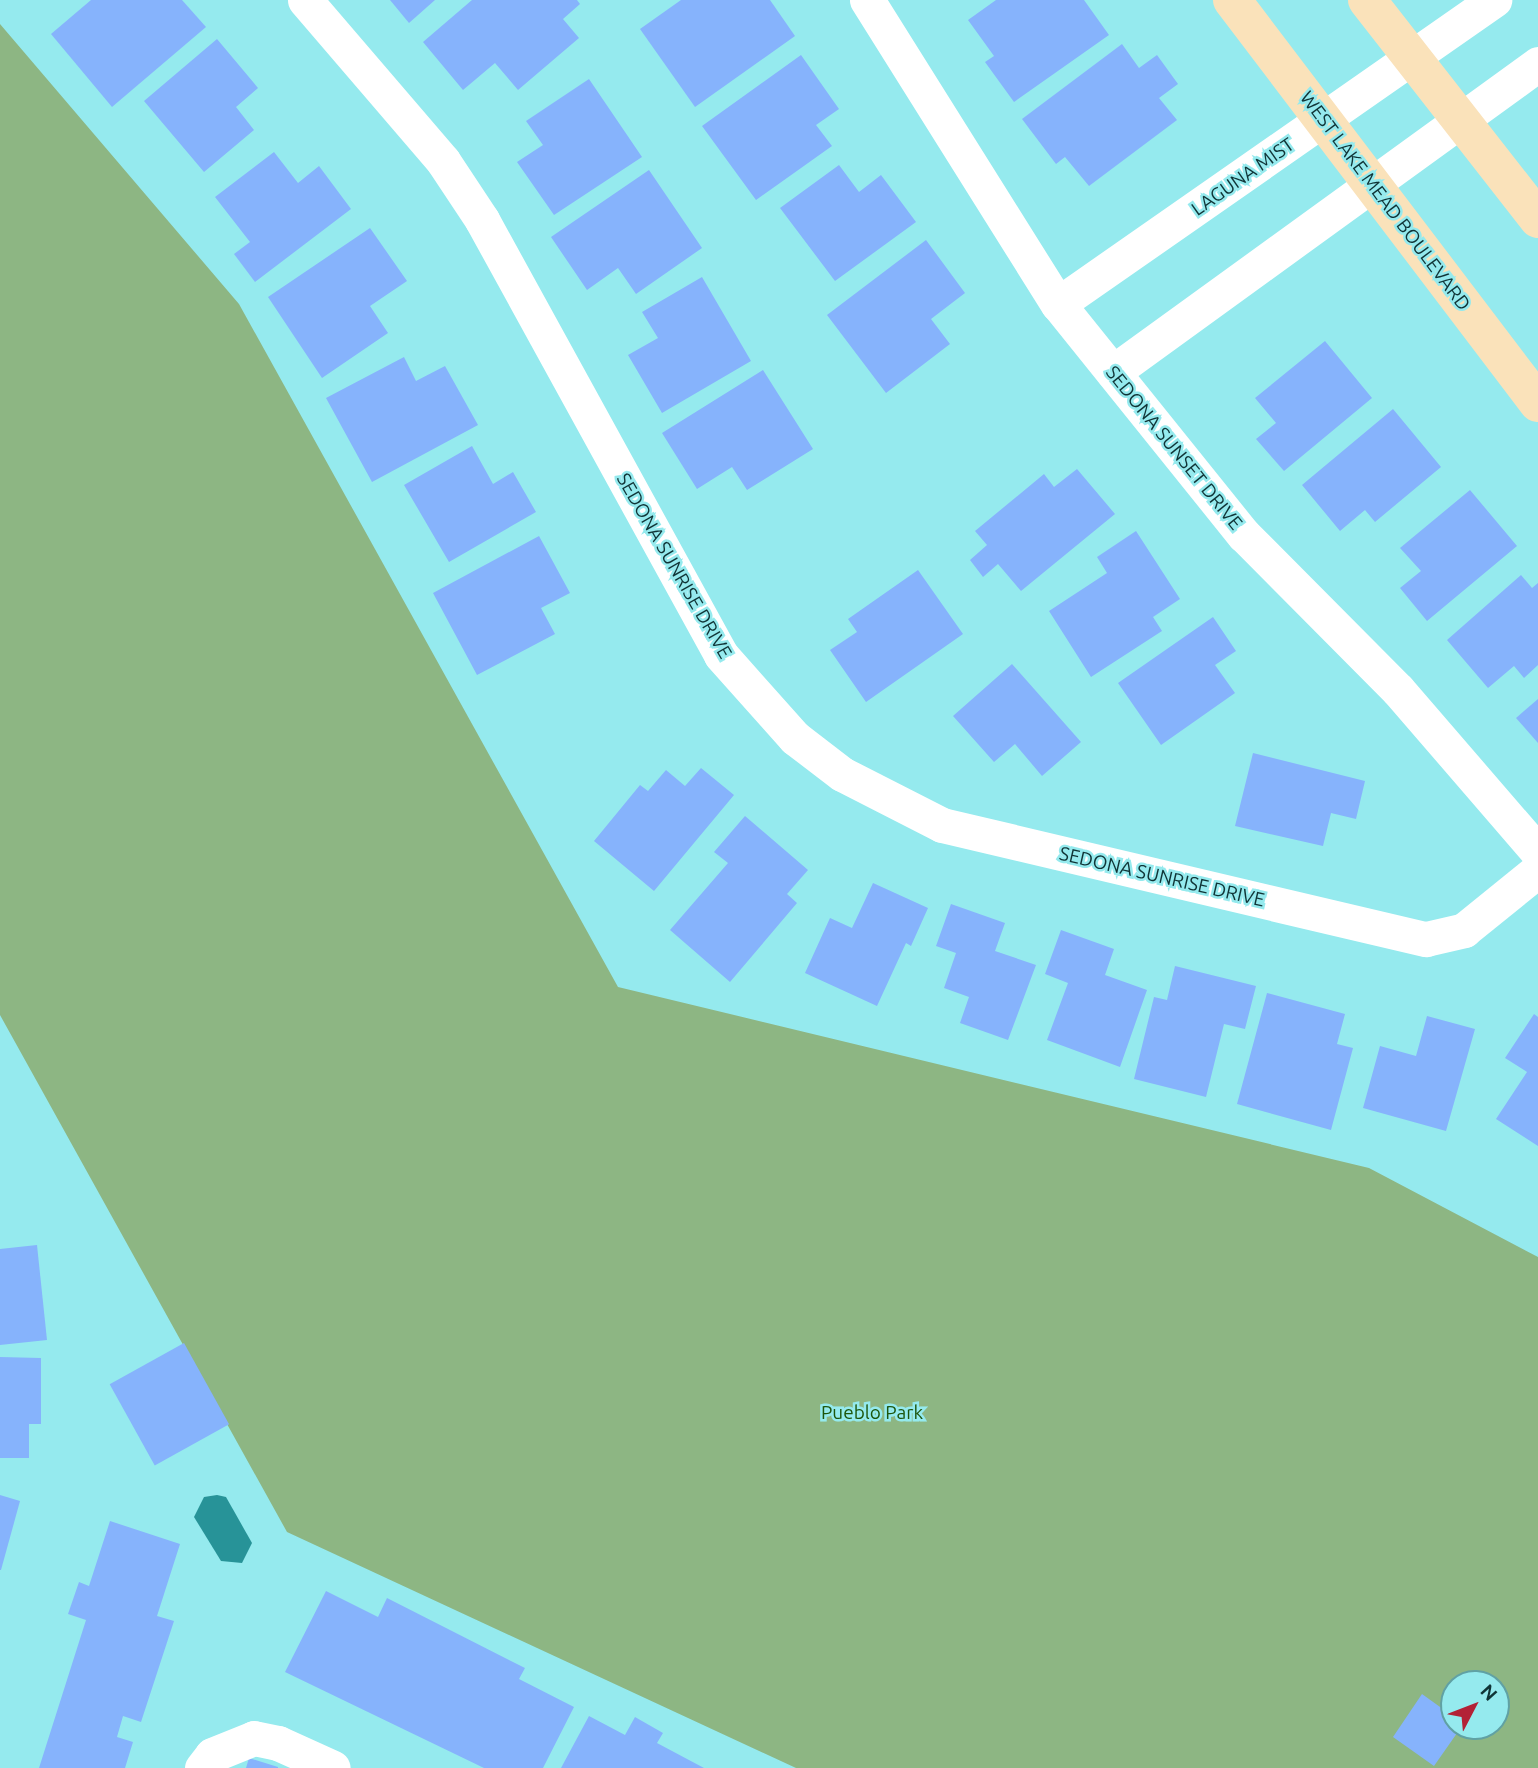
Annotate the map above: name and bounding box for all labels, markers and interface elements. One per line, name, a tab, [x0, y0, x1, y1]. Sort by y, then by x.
street label: WEST LAKE MEAD BOULEVARD	[1295, 87, 1475, 315]
street label: LAGUNA MIST	[1187, 133, 1299, 221]
street label: SEDONA SUNSET DRIVE	[1101, 362, 1247, 534]
street label: SEDONA SUNRISE DRIVE	[612, 469, 736, 663]
street label: SEDONA SUNRISE DRIVE	[1057, 842, 1267, 912]
park label: Pueblo Park	[821, 1402, 923, 1424]
north arrow	[1440, 1670, 1510, 1740]
text: N	[1476, 1680, 1502, 1705]

